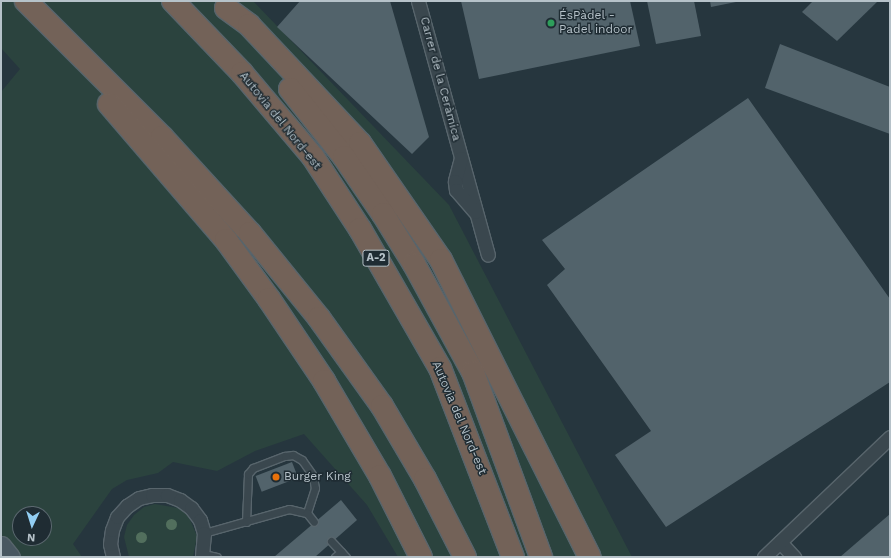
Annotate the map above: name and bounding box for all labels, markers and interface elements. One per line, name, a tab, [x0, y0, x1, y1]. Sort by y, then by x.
place label: ÉsPàdel - Padel indoor	[559, 9, 633, 37]
street label: Carrer de la Ceràmica	[416, 15, 464, 143]
marker: ÉsPàdel - Padel indoor	[546, 18, 556, 28]
street label: Autovia del Nord-est	[236, 69, 324, 173]
road number: A-2	[362, 249, 390, 267]
street label: Autovia del Nord-est	[428, 359, 490, 477]
place label: Burger King	[284, 470, 351, 484]
marker: Burger King	[271, 472, 281, 482]
north arrow	[12, 506, 52, 546]
text: N	[27, 531, 36, 544]

